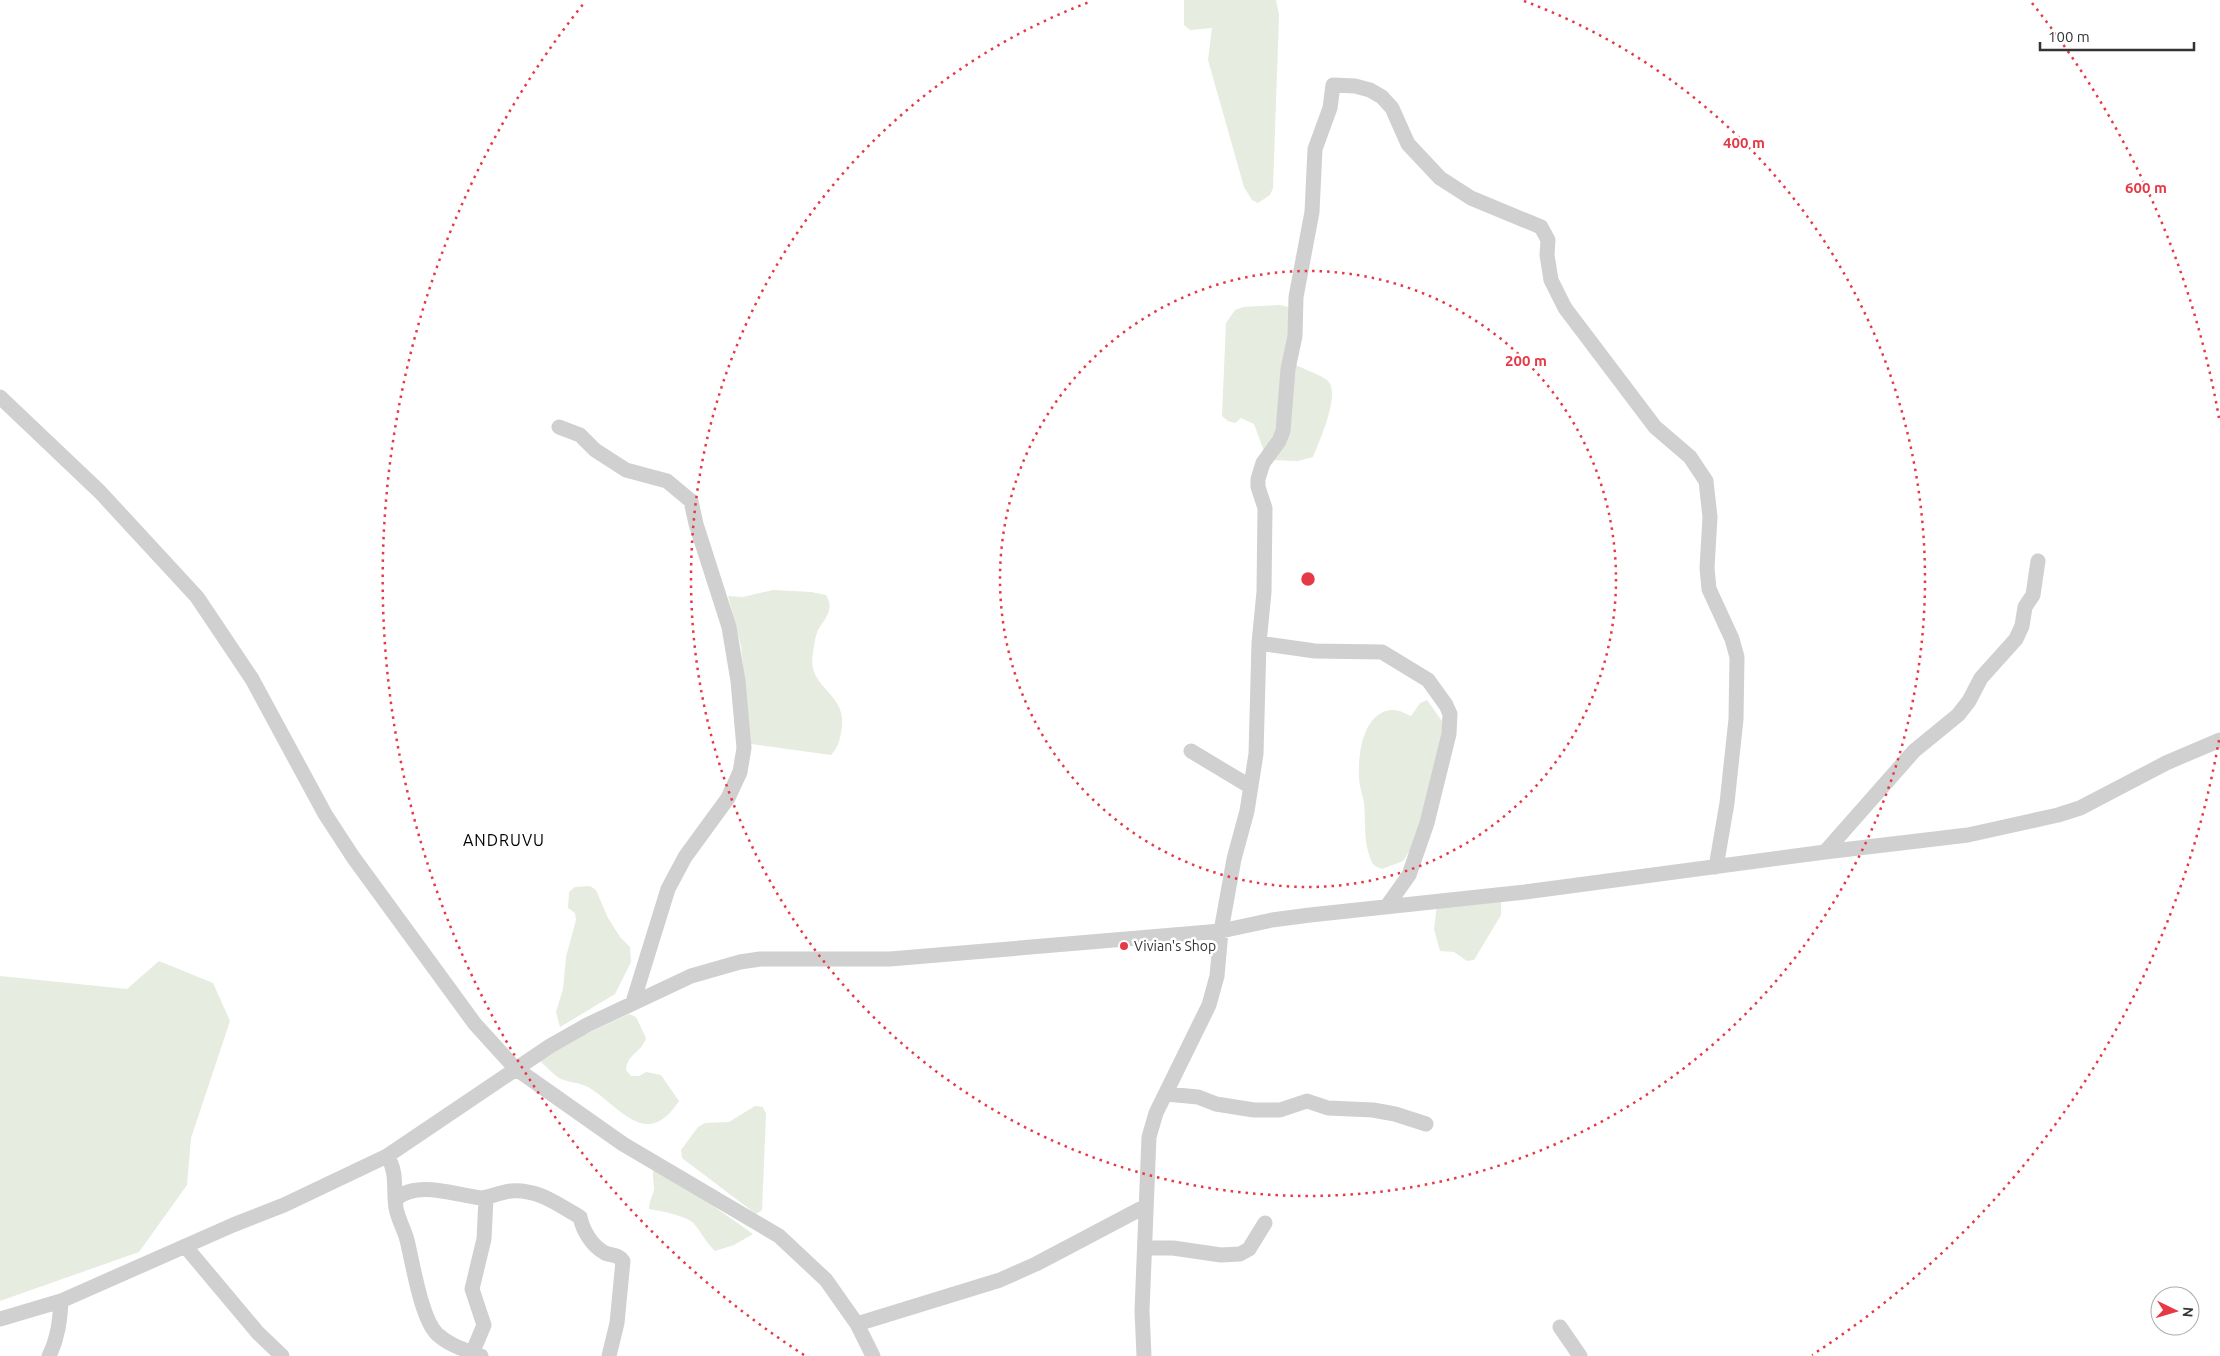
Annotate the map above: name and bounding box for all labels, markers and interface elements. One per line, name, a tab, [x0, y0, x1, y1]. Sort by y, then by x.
scale bar	[2040, 20, 2194, 52]
text: 100 m	[2048, 28, 2090, 45]
text: 400 m	[1723, 134, 1765, 151]
text: 600 m	[2125, 179, 2167, 196]
text: 200 m	[1505, 352, 1547, 369]
centre of rings	[1299, 570, 1317, 588]
district label: ANDRUVU	[463, 831, 545, 849]
place label: Vivian's Shop	[1134, 938, 1216, 954]
marker: Vivian's Shop	[1118, 940, 1130, 952]
north arrow	[2150, 1286, 2200, 1336]
text: N	[2180, 1306, 2196, 1318]

